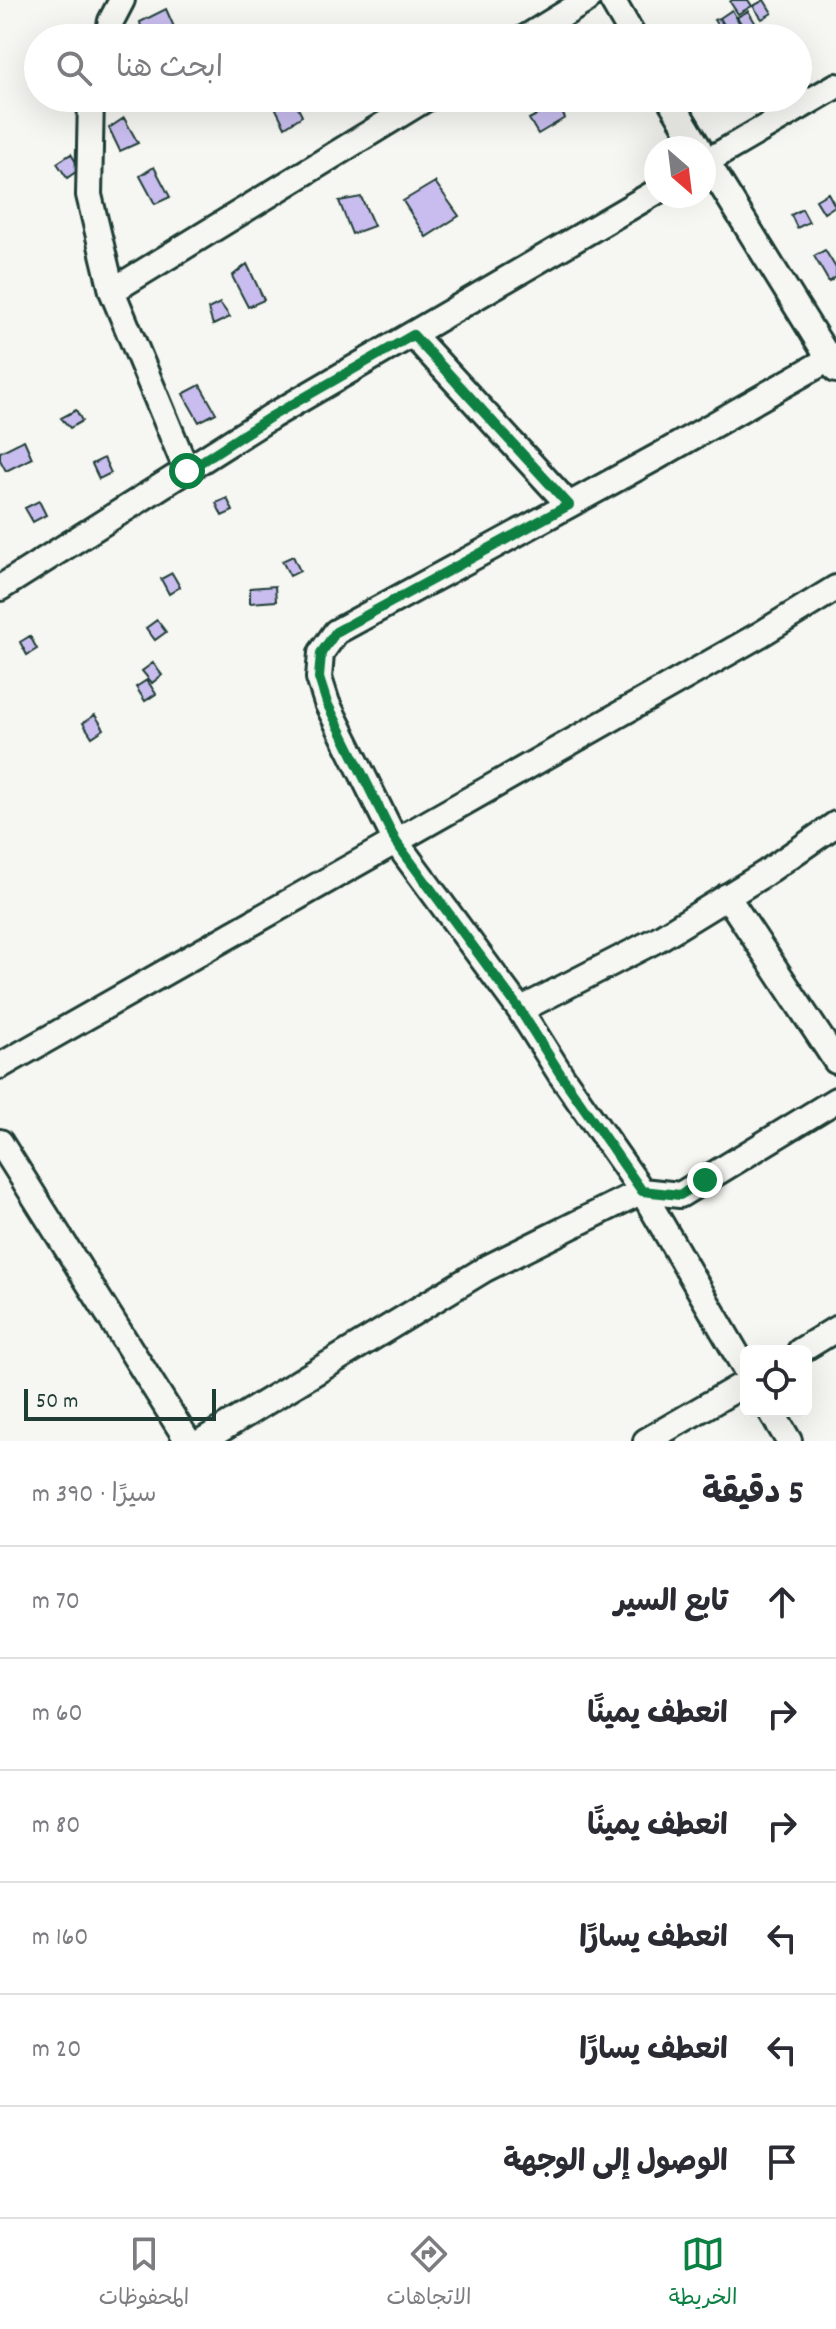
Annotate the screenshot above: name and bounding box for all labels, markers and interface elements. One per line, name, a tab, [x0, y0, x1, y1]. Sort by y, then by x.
search box	[24, 24, 812, 112]
icon: search	[52, 46, 96, 90]
text: ابحث هنا	[116, 49, 223, 92]
north arrow	[644, 136, 716, 208]
route start	[169, 453, 205, 489]
route end	[687, 1162, 723, 1198]
map controls	[740, 1345, 812, 1417]
button: locate	[740, 1345, 812, 1417]
scale bar	[24, 1385, 216, 1421]
text: 50 m	[36, 1387, 78, 1418]
text: 5 دقيقة	[702, 1471, 804, 1520]
text: سيرًا · 390 m	[32, 1477, 157, 1514]
icon: ahead	[760, 1580, 804, 1624]
text: تابع السير	[614, 1583, 728, 1626]
text: 70 m	[32, 1584, 80, 1621]
icon: right	[760, 1692, 804, 1736]
text: انعطف يمينًا	[587, 1695, 728, 1738]
text: 60 m	[32, 1696, 83, 1733]
icon: right	[760, 1804, 804, 1848]
text: انعطف يمينًا	[587, 1807, 728, 1850]
text: 80 m	[32, 1808, 80, 1845]
icon: left	[760, 1916, 804, 1960]
text: انعطف يسارًا	[579, 1919, 728, 1962]
text: 160 m	[32, 1920, 88, 1957]
icon: left	[760, 2028, 804, 2072]
text: انعطف يسارًا	[579, 2031, 728, 2074]
text: 20 m	[32, 2032, 81, 2069]
icon: arrive	[760, 2140, 804, 2184]
text: الوصول إلى الوجهة	[503, 2143, 728, 2186]
tab: المحفوظات	[99, 2232, 189, 2316]
tab: الاتجاهات	[387, 2232, 471, 2316]
tab: الخريطة	[669, 2232, 737, 2316]

